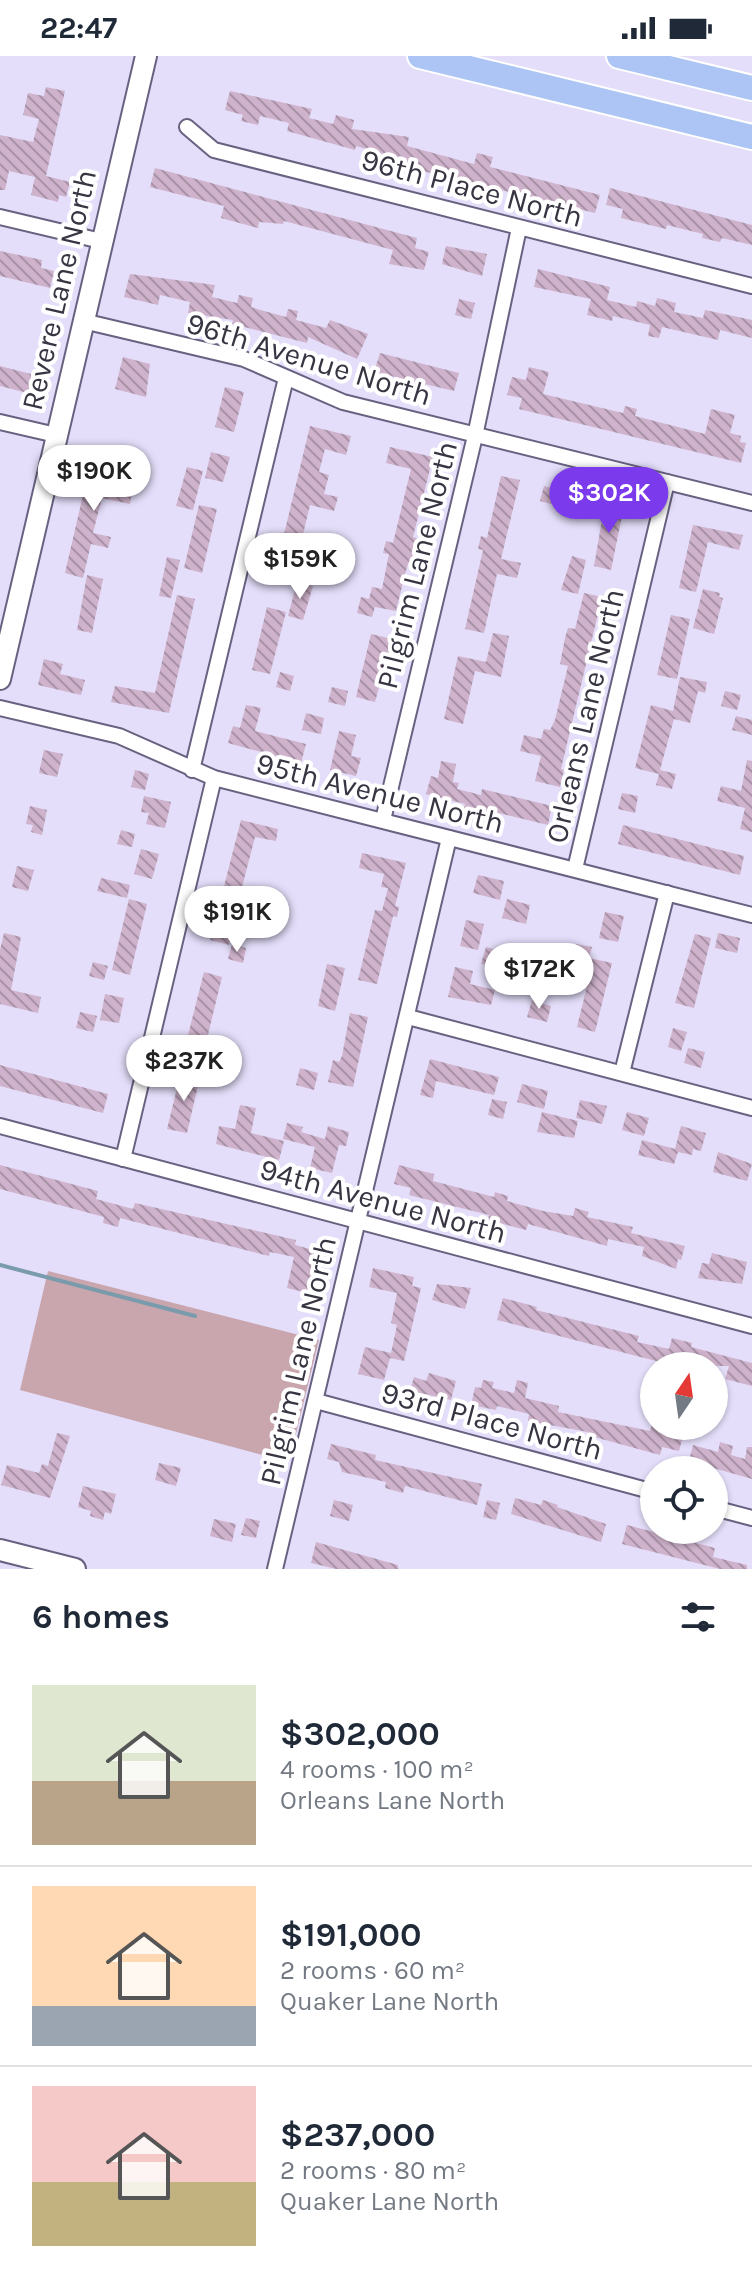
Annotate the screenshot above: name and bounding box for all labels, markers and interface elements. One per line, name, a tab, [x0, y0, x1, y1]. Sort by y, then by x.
text: 22:47	[40, 10, 117, 46]
street label: 96th Place North	[357, 141, 587, 235]
street label: Revere Lane North	[14, 166, 104, 414]
street label: 96th Avenue North	[182, 305, 436, 413]
street label: Pilgrim Lane North	[369, 437, 465, 693]
pin: $190K	[38, 445, 150, 513]
text: $190K	[56, 455, 132, 486]
pin: $302K	[553, 467, 665, 535]
text: $302K	[567, 477, 651, 508]
pin: $159K	[244, 533, 356, 601]
text: $159K	[262, 543, 338, 574]
street label: Orleans Lane North	[538, 585, 632, 847]
street label: 95th Avenue North	[252, 745, 508, 841]
pin: $191K	[181, 886, 293, 954]
text: $191K	[202, 896, 272, 927]
pin: $172K	[483, 943, 595, 1011]
text: $172K	[503, 953, 575, 984]
pin: $237K	[128, 1035, 240, 1103]
text: $237K	[144, 1045, 224, 1076]
street label: 94th Avenue North	[256, 1151, 510, 1251]
street label: Pilgrim Lane North	[252, 1233, 344, 1489]
north arrow	[640, 1352, 728, 1440]
map controls	[640, 1352, 728, 1544]
street label: 93rd Place North	[377, 1374, 607, 1468]
button: locate	[640, 1456, 728, 1544]
icon: filters	[676, 1595, 720, 1639]
text: 6 homes	[32, 1597, 170, 1637]
text: $302,000	[280, 1714, 440, 1754]
icon: home	[96, 1717, 192, 1813]
text: 4 rooms · 100 m²	[280, 1754, 474, 1785]
text: Orleans Lane North	[280, 1785, 505, 1816]
text: $191,000	[280, 1915, 422, 1955]
icon: home	[96, 1918, 192, 2014]
text: 2 rooms · 60 m²	[280, 1955, 465, 1986]
text: Quaker Lane North	[280, 1986, 499, 2017]
text: $237,000	[280, 2115, 435, 2155]
icon: home	[96, 2118, 192, 2214]
text: 2 rooms · 80 m²	[280, 2155, 466, 2186]
text: Quaker Lane North	[280, 2186, 499, 2217]

